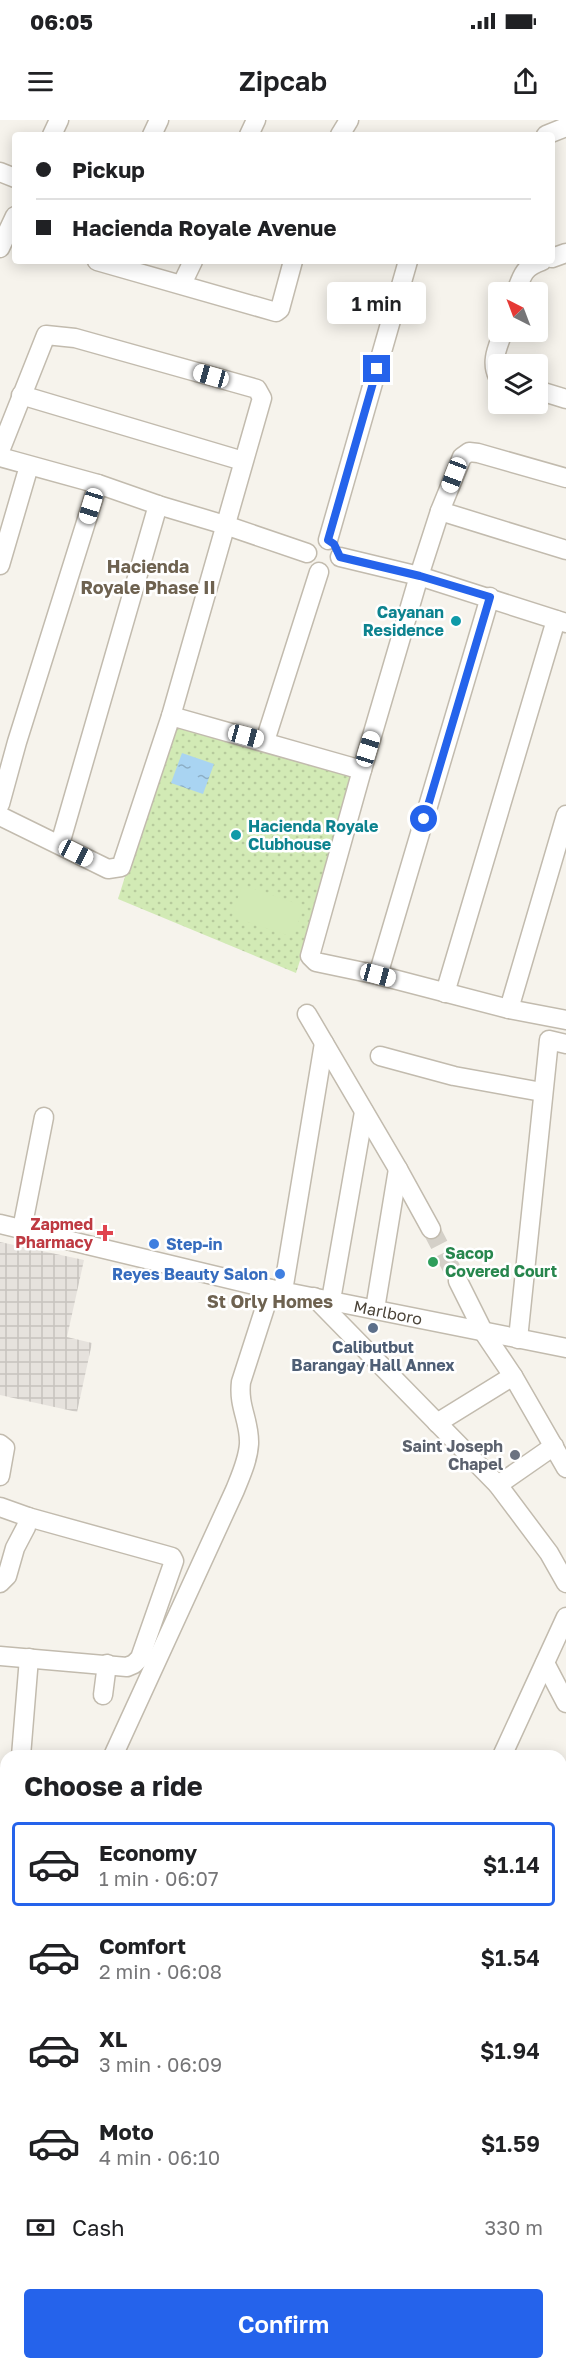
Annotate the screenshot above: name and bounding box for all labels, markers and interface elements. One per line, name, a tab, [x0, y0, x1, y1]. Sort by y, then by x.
text: 06:05	[30, 8, 93, 35]
icon: menu	[24, 65, 57, 98]
text: Zipcab	[239, 65, 327, 97]
icon: share	[509, 65, 542, 98]
text: Pickup	[72, 156, 145, 183]
text: Hacienda Royale Avenue	[72, 214, 336, 241]
callout: 1 min	[328, 282, 427, 324]
north arrow	[488, 282, 548, 342]
map controls	[488, 282, 548, 414]
text: 1 min	[351, 291, 402, 315]
button: layers	[488, 354, 548, 414]
route end	[363, 355, 390, 382]
car	[191, 362, 231, 390]
car	[439, 455, 469, 495]
car	[77, 486, 105, 526]
district label: Hacienda Royale Phase II	[80, 555, 216, 598]
place label: Cayanan Residence	[363, 602, 444, 640]
marker: Cayanan Residence	[449, 614, 463, 628]
car	[226, 723, 266, 749]
car	[354, 729, 382, 769]
route start	[410, 805, 437, 832]
place label: Hacienda Royale Clubhouse	[248, 816, 378, 854]
marker: Hacienda Royale Clubhouse	[229, 828, 243, 842]
car	[56, 837, 96, 869]
car	[358, 962, 398, 988]
place label: Zapmed Pharmacy	[15, 1214, 93, 1252]
marker: Zapmed Pharmacy	[98, 1226, 112, 1240]
place label: Step-in	[166, 1234, 222, 1254]
marker: Step-in	[147, 1237, 161, 1251]
place label: Sacop Covered Court	[445, 1243, 557, 1281]
marker: Sacop Covered Court	[426, 1255, 440, 1269]
place label: Reyes Beauty Salon	[112, 1264, 268, 1284]
marker: Reyes Beauty Salon	[273, 1267, 287, 1281]
district label: St Orly Homes	[207, 1290, 333, 1312]
street label: Marlboro	[352, 1296, 424, 1329]
marker: Calibutbut Barangay Hall Annex	[366, 1321, 380, 1335]
place label: Calibutbut Barangay Hall Annex	[291, 1337, 455, 1375]
place label: Saint Joseph Chapel	[402, 1436, 504, 1474]
marker: Saint Joseph Chapel	[508, 1448, 522, 1462]
text: Choose a ride	[24, 1770, 203, 1802]
icon: car	[27, 1837, 81, 1891]
text: Economy	[99, 1839, 197, 1866]
text: $1.14	[483, 1851, 540, 1878]
text: 1 min · 06:07	[99, 1866, 219, 1890]
icon: car	[27, 1930, 81, 1984]
text: Comfort	[99, 1932, 186, 1959]
text: $1.54	[481, 1944, 540, 1971]
text: 2 min · 06:08	[99, 1959, 222, 1983]
icon: car	[27, 2023, 81, 2077]
text: XL	[99, 2025, 127, 2052]
text: $1.94	[480, 2037, 540, 2064]
text: 3 min · 06:09	[99, 2052, 222, 2076]
icon: car	[27, 2116, 81, 2170]
text: Moto	[99, 2118, 154, 2145]
text: $1.59	[481, 2130, 540, 2157]
text: 4 min · 06:10	[99, 2145, 220, 2169]
icon: cash	[24, 2211, 57, 2244]
text: Cash	[72, 2214, 125, 2241]
text: 330 m	[485, 2215, 543, 2239]
button: Confirm	[24, 2289, 543, 2358]

